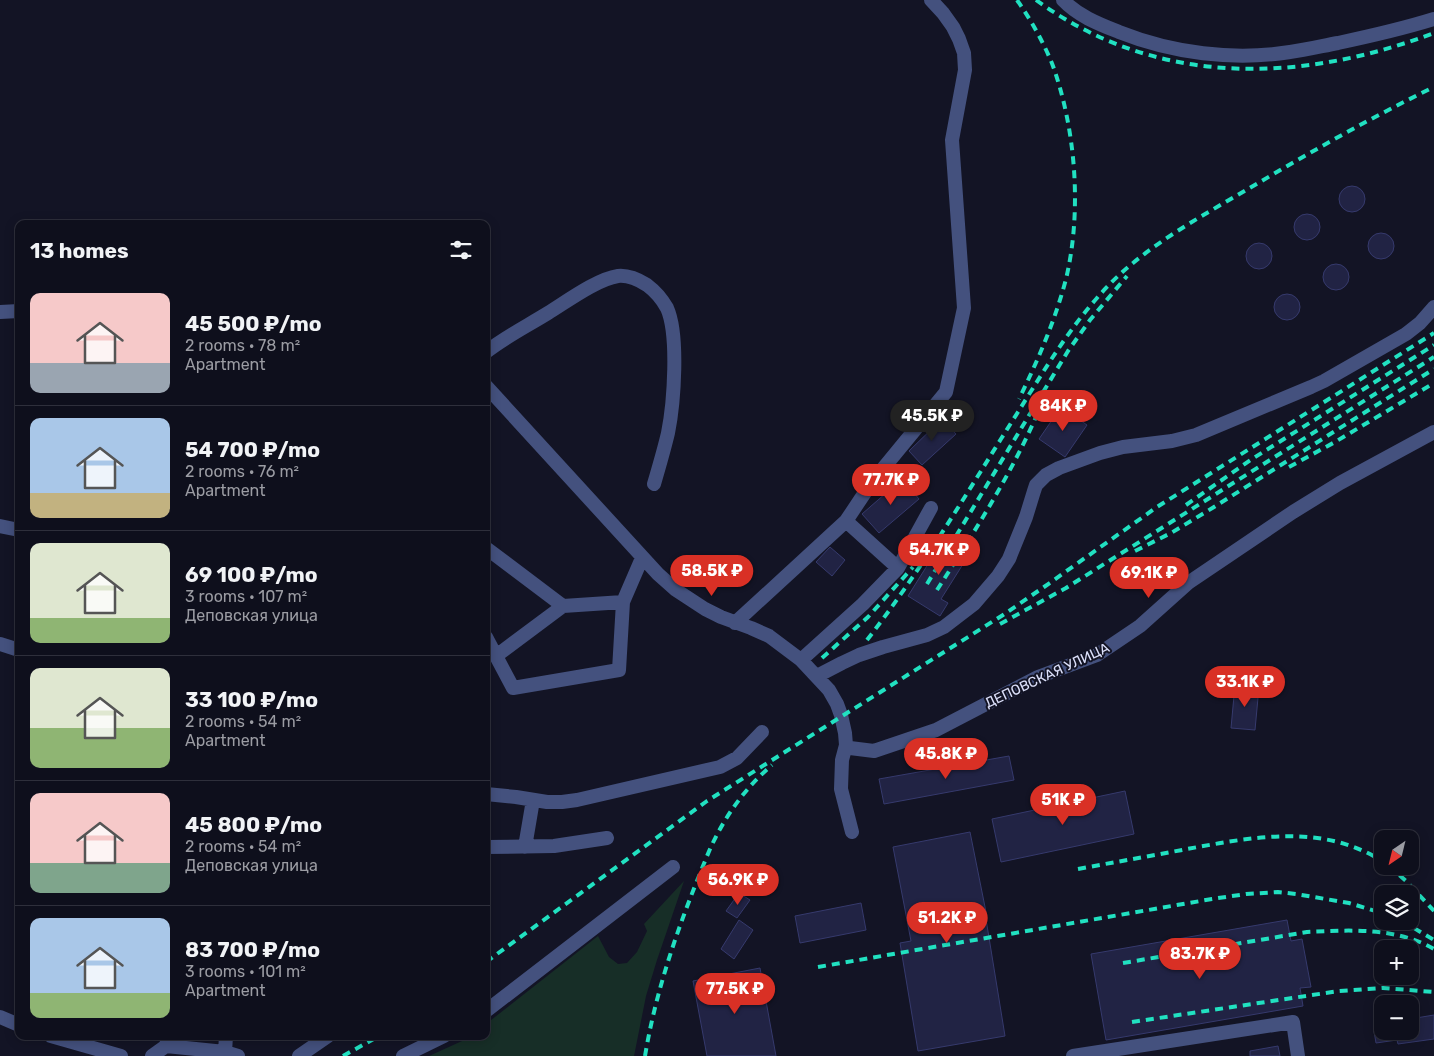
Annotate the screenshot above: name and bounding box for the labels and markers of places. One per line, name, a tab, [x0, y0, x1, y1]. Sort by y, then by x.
pin: 84K ₽	[1028, 390, 1098, 432]
pin: 45.5K ₽	[886, 400, 978, 442]
pin: 77.7K ₽	[845, 464, 937, 506]
pin: 54.7K ₽	[893, 534, 985, 576]
pin: 58.5K ₽	[666, 554, 758, 597]
pin: 69.1K ₽	[1103, 556, 1195, 599]
pin: 33.1K ₽	[1199, 666, 1291, 708]
pin: 45.8K ₽	[900, 738, 992, 780]
pin: 51K ₽	[1028, 784, 1098, 826]
pin: 56.9K ₽	[692, 864, 784, 906]
pin: 51.2K ₽	[901, 902, 993, 944]
pin: 83.7K ₽	[1154, 938, 1246, 980]
pin: 77.5K ₽	[689, 972, 781, 1015]

